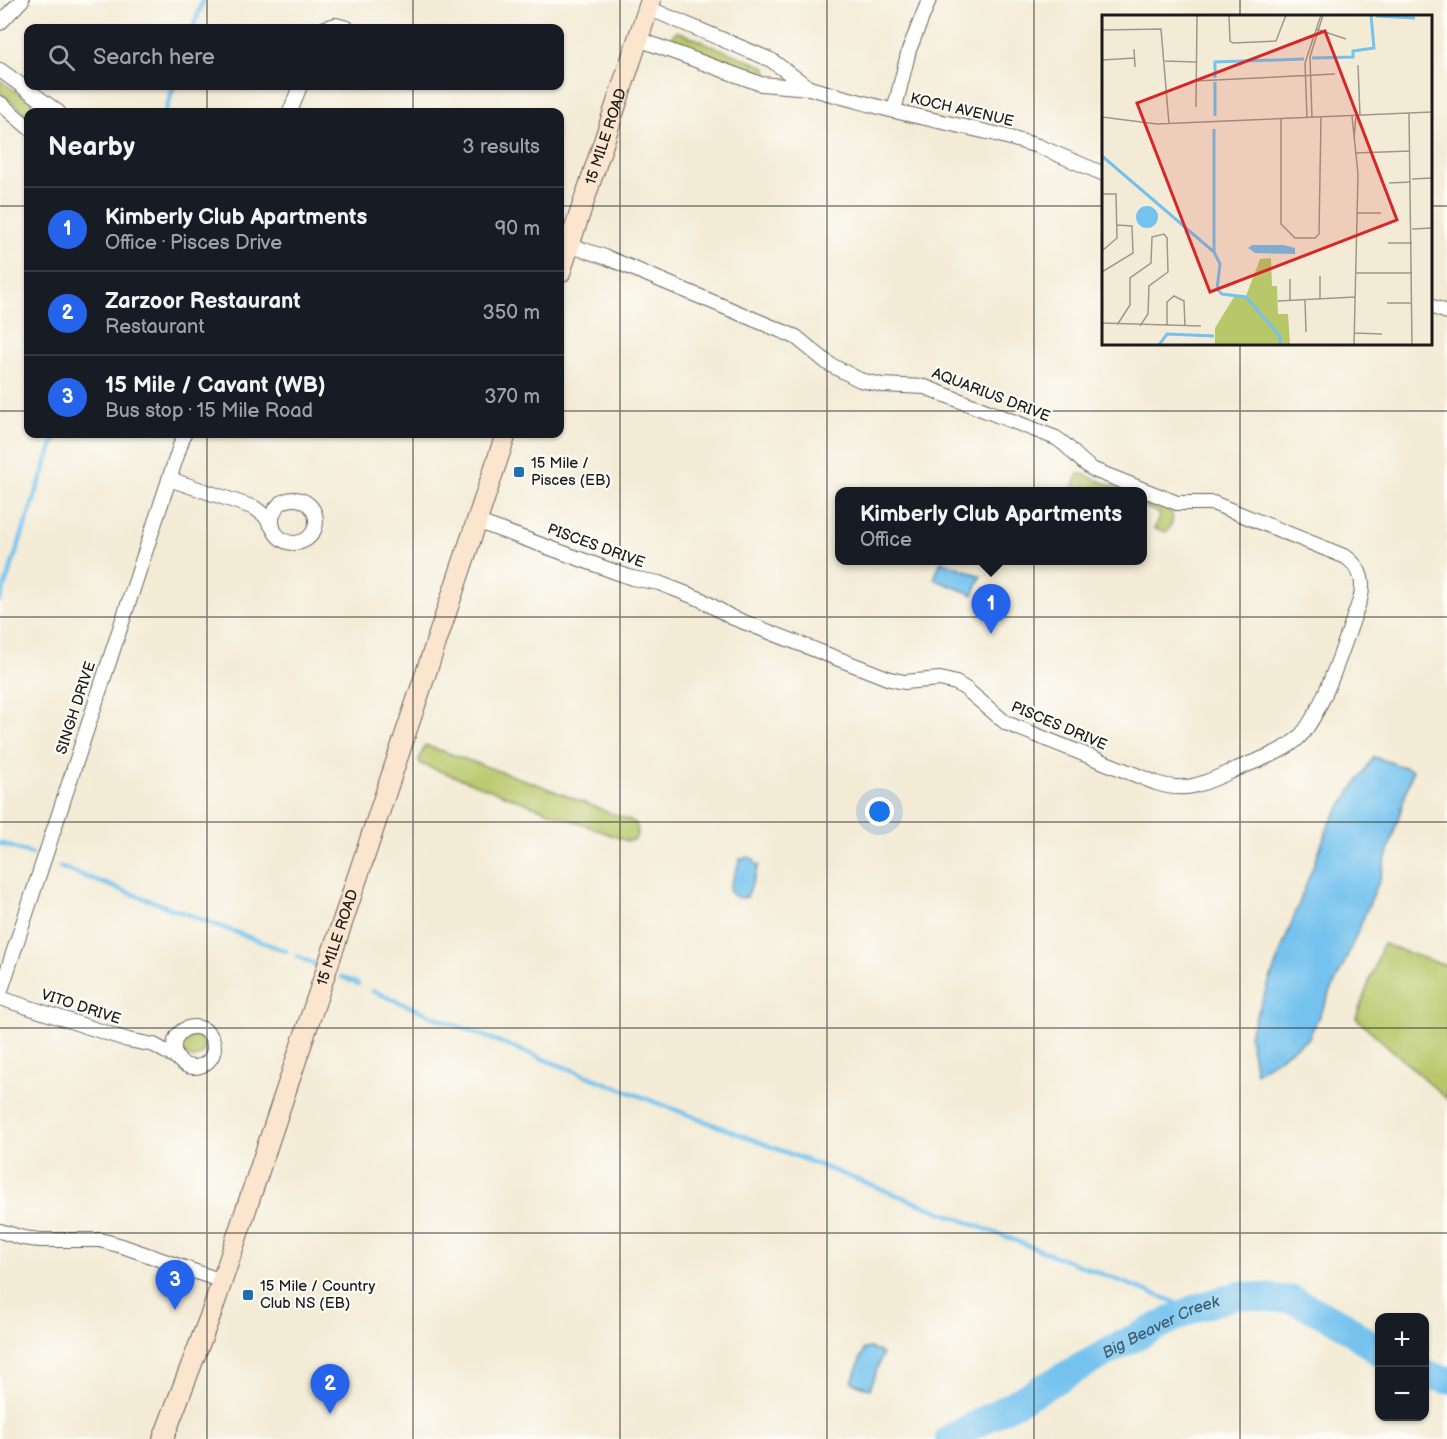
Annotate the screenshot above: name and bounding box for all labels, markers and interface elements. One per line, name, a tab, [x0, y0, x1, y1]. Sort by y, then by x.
inset map	[1102, 15, 1432, 345]
search box	[24, 24, 564, 90]
icon: search	[45, 41, 78, 74]
text: Search here	[93, 44, 215, 71]
street label: 15 MILE ROAD	[581, 86, 630, 187]
street label: KOCH AVENUE	[908, 89, 1016, 131]
text: Nearby	[48, 132, 135, 163]
text: 3 results	[462, 135, 540, 159]
text: Kimberly Club Apartments	[105, 204, 367, 231]
text: 1	[63, 217, 72, 241]
text: 90 m	[495, 217, 540, 241]
text: Office · Pisces Drive	[105, 231, 282, 255]
text: Zarzoor Restaurant	[105, 288, 301, 315]
text: 2	[62, 301, 73, 325]
text: 350 m	[483, 301, 540, 325]
text: Restaurant	[105, 315, 205, 339]
street label: AQUARIUS DRIVE	[929, 364, 1053, 426]
text: 15 Mile / Cavant (WB)	[105, 372, 326, 399]
text: 3	[62, 385, 73, 409]
text: 370 m	[484, 385, 540, 409]
text: Bus stop · 15 Mile Road	[105, 399, 313, 423]
place label: 15 Mile / Pisces (EB)	[531, 454, 611, 490]
marker: 15 Mile / Pisces (EB)	[512, 465, 526, 479]
popup	[835, 487, 1147, 565]
text: Kimberly Club Apartments	[860, 501, 1122, 528]
street label: PISCES DRIVE	[545, 520, 647, 572]
text: Office	[860, 528, 912, 552]
pin: 1	[972, 584, 1010, 634]
street label: SINGH DRIVE	[52, 659, 100, 757]
street label: PISCES DRIVE	[1008, 697, 1110, 755]
your location	[865, 797, 894, 826]
street label: 15 MILE ROAD	[312, 887, 362, 988]
street label: VITO DRIVE	[39, 985, 123, 1029]
pin: 3	[156, 1260, 195, 1310]
place label: 15 Mile / Country Club NS (EB)	[260, 1277, 376, 1313]
marker: 15 Mile / Country Club NS (EB)	[241, 1288, 255, 1302]
water label: Big Beaver Creek	[1099, 1291, 1223, 1363]
map controls	[1375, 1313, 1429, 1421]
button: +	[1375, 1313, 1429, 1367]
pin: 2	[310, 1364, 350, 1414]
button: −	[1375, 1367, 1429, 1421]

